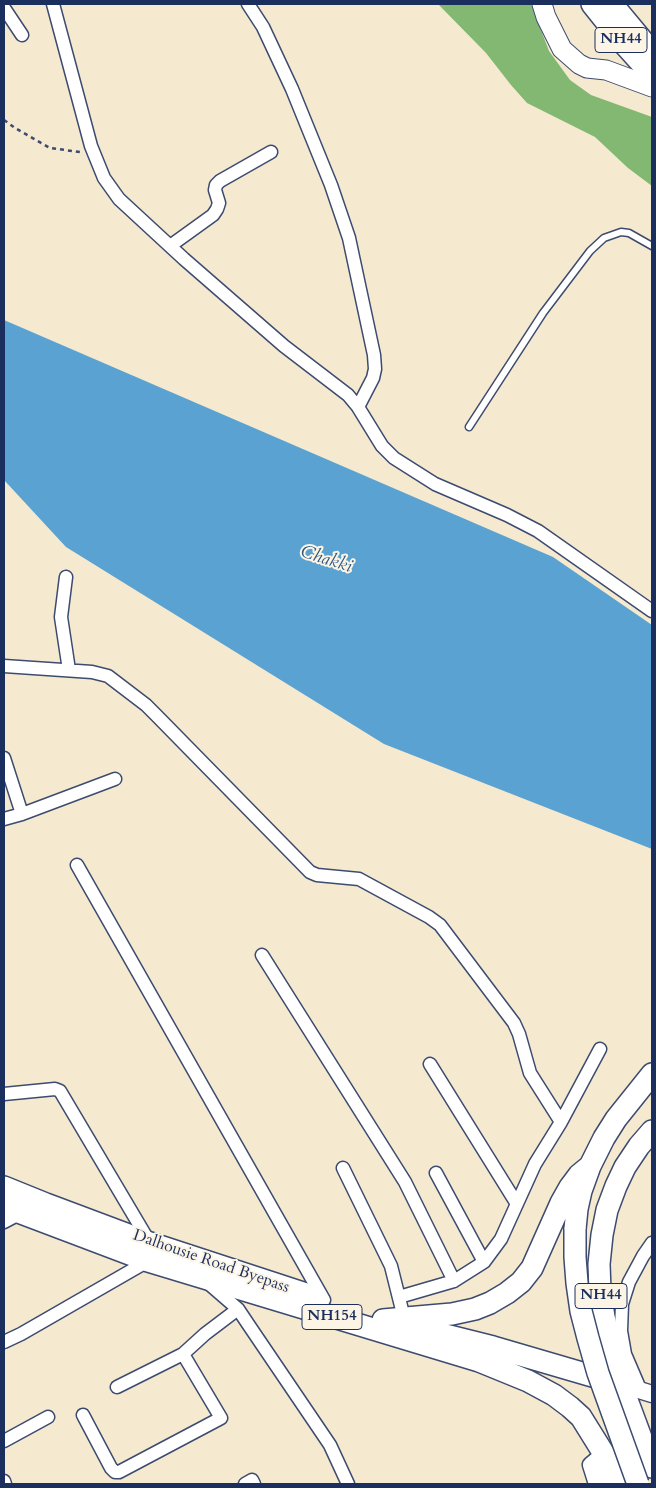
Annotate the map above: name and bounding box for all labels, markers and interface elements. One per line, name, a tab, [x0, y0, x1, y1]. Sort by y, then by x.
road number: NH44	[595, 28, 647, 52]
water label: Chakki	[298, 542, 354, 578]
street label: Dalhousie Road Byepass	[130, 1226, 292, 1298]
road number: NH44	[575, 1284, 627, 1308]
road number: NH154	[302, 1304, 362, 1330]

